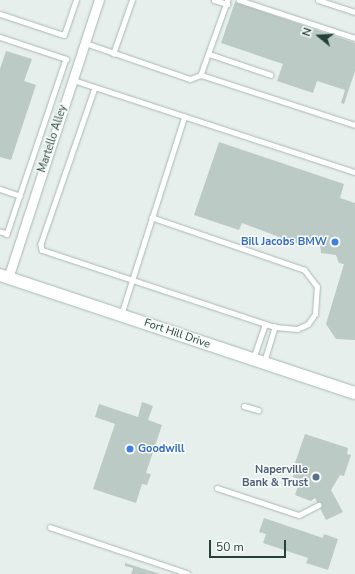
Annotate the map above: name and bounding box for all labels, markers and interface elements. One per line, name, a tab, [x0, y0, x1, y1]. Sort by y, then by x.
north arrow	[299, 16, 339, 56]
text: N	[299, 26, 316, 38]
street label: Martello Alley	[36, 103, 70, 175]
place label: Bill Jacobs BMW	[241, 235, 327, 249]
marker: Bill Jacobs BMW	[330, 237, 340, 247]
street label: Fort Hill Drive	[142, 316, 212, 352]
place label: Goodwill	[138, 442, 185, 456]
marker: Goodwill	[125, 444, 135, 454]
place label: Naperville Bank & Trust	[242, 464, 308, 490]
marker: Naperville Bank & Trust	[311, 472, 321, 482]
scale bar	[211, 532, 288, 558]
text: 50 m	[216, 539, 244, 555]

